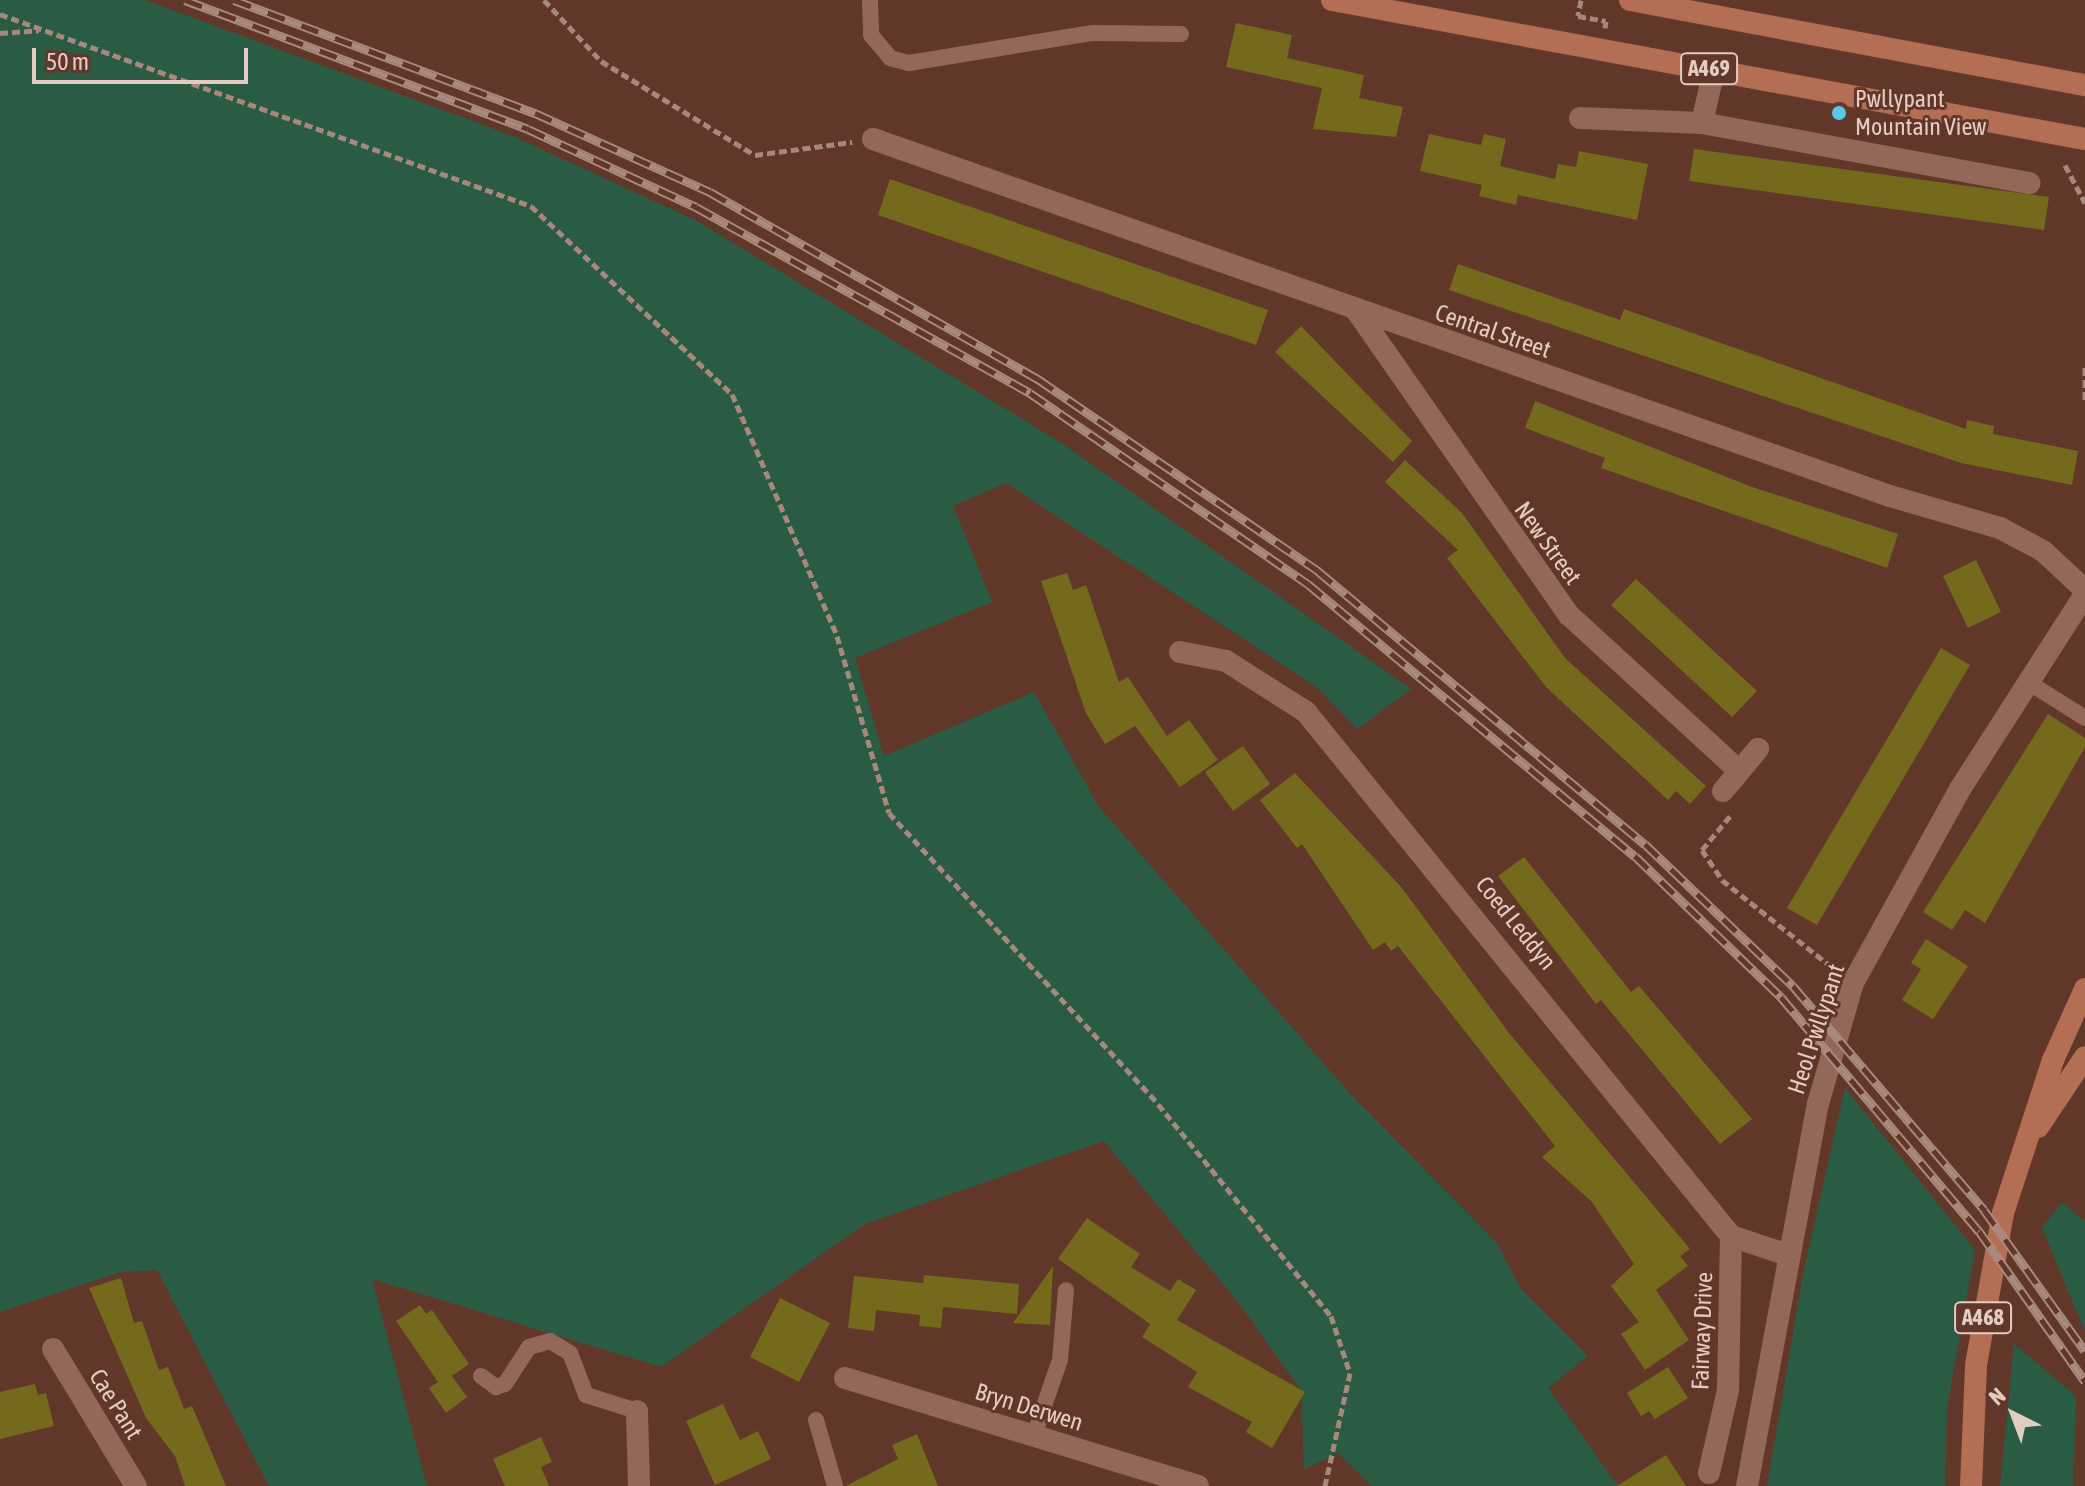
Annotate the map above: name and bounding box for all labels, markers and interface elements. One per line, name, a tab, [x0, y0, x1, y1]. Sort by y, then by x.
scale bar	[36, 32, 252, 82]
text: 50 m	[46, 48, 89, 75]
road number: A469	[1679, 51, 1739, 87]
place label: Pwllypant Mountain View	[1855, 85, 1986, 141]
marker: Pwllypant Mountain View	[1830, 104, 1848, 122]
street label: Central Street	[1431, 298, 1555, 364]
street label: New Street	[1508, 496, 1588, 590]
street label: Coed Leddyn	[1470, 870, 1562, 976]
street label: Heol Pwllypant	[1781, 960, 1851, 1098]
street label: Fairway Drive	[1686, 1272, 1718, 1390]
road number: A468	[1953, 1300, 2013, 1336]
street label: Cae Pant	[83, 1364, 149, 1444]
north arrow	[1973, 1374, 2053, 1454]
street label: Bryn Derwen	[972, 1377, 1086, 1437]
text: N	[1983, 1382, 2010, 1410]

